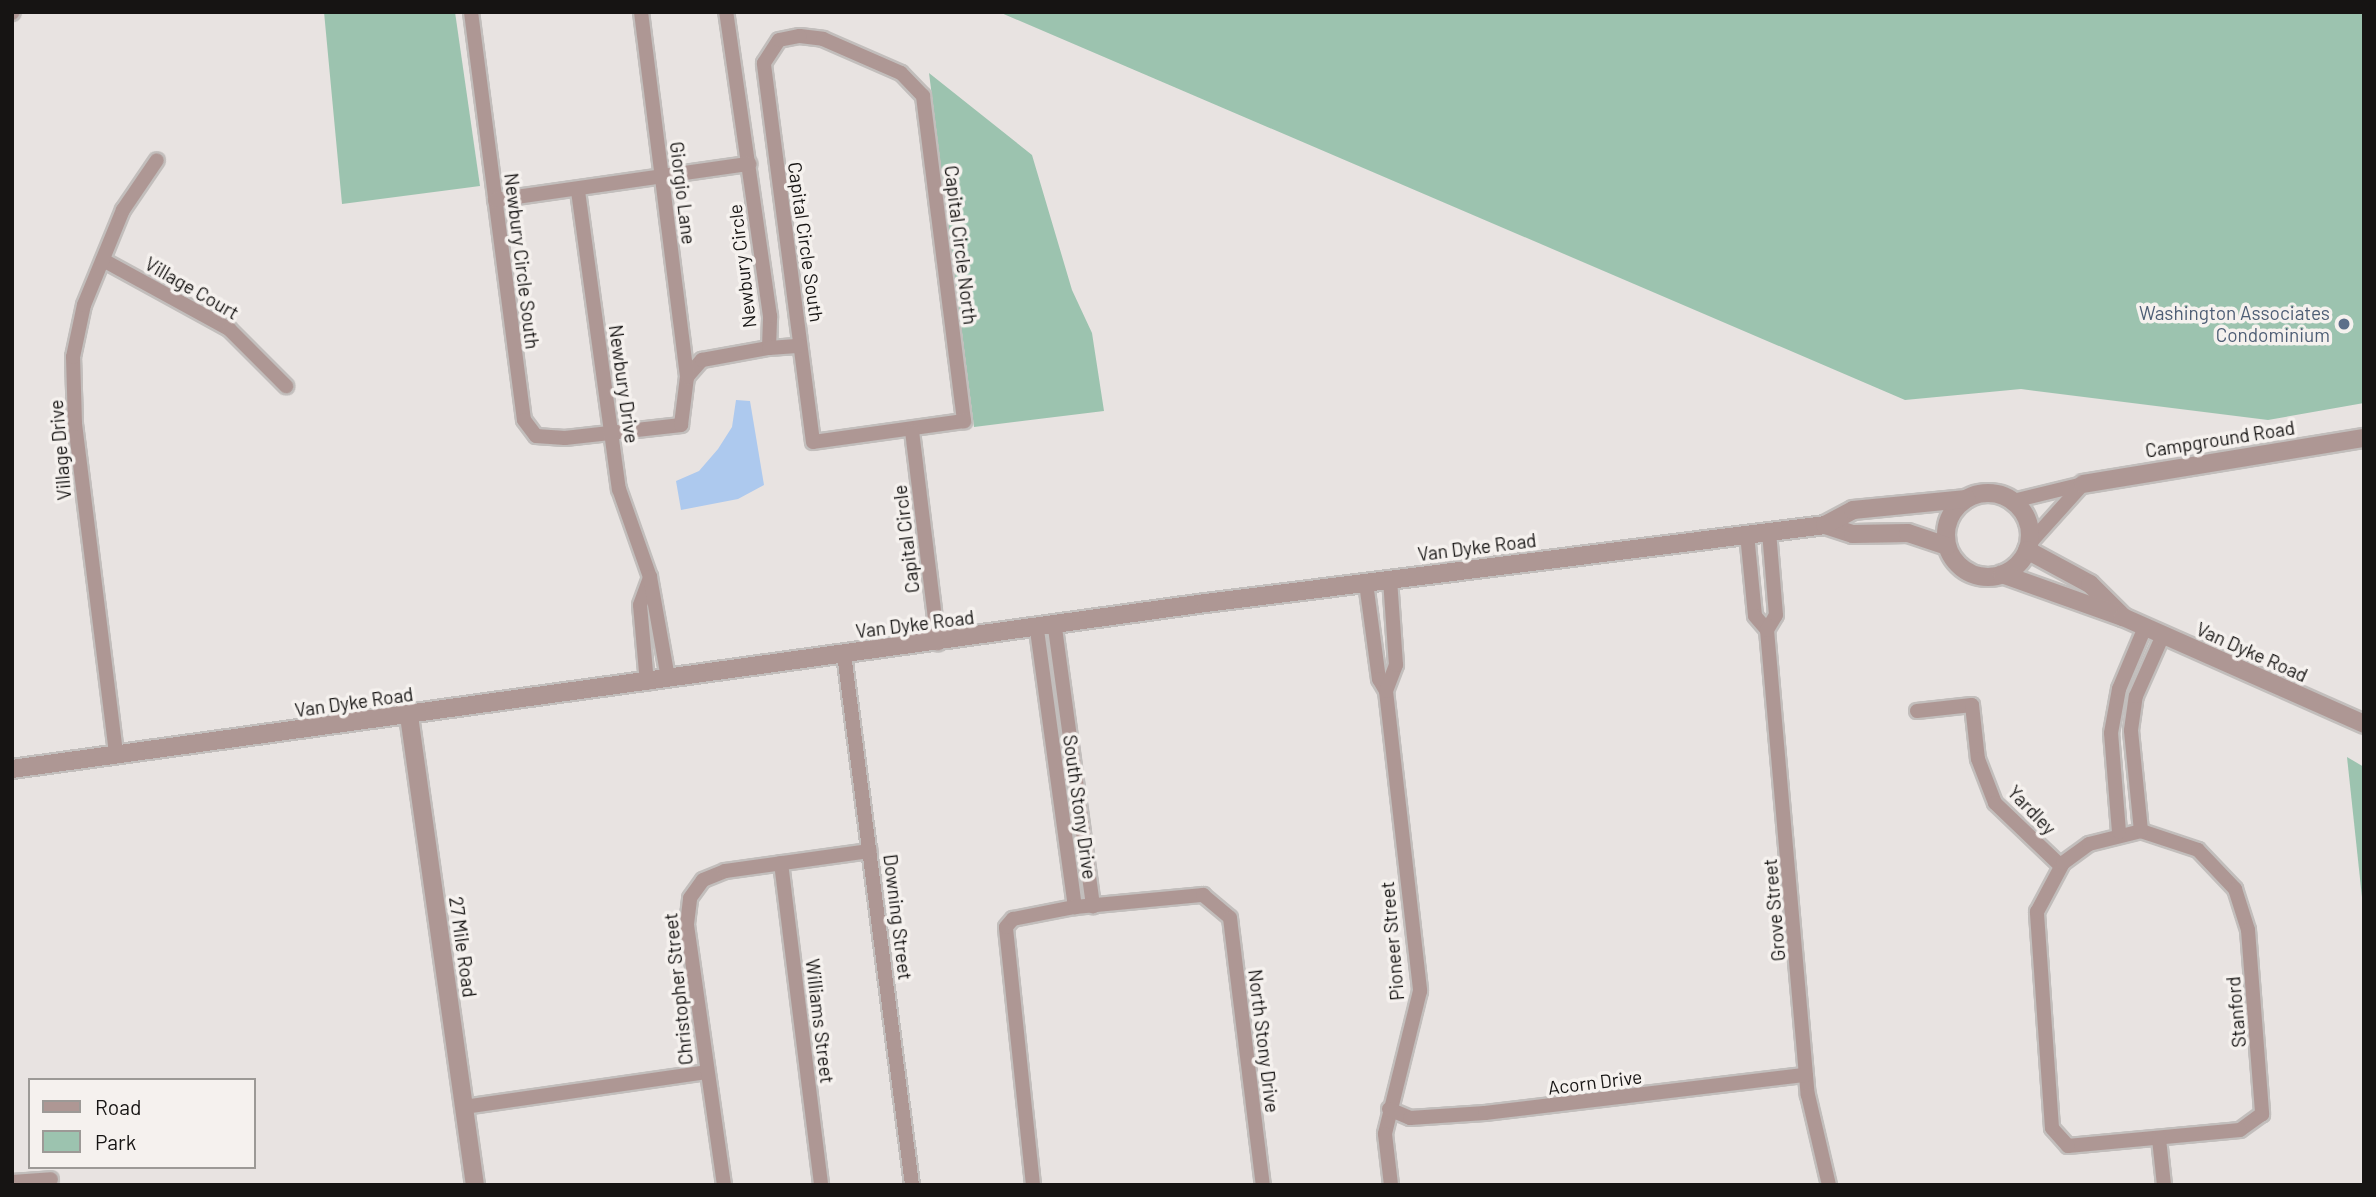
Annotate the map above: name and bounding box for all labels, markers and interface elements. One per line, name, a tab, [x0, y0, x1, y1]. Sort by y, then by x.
street label: Giorgio Lane	[665, 140, 701, 246]
street label: Capital Circle South	[783, 160, 829, 324]
street label: Capital Circle North	[940, 164, 982, 326]
street label: Newbury Circle South	[500, 172, 544, 350]
street label: Newbury Circle	[723, 203, 761, 329]
street label: Village Court	[141, 252, 243, 324]
place label: Washington Associates Condominium	[2139, 302, 2330, 346]
marker: Washington Associates Condominium	[2336, 316, 2352, 332]
street label: Newbury Drive	[604, 323, 644, 445]
street label: Village Drive	[44, 399, 76, 501]
street label: Campground Road	[2144, 416, 2296, 462]
street label: Capital Circle	[888, 484, 924, 594]
street label: Van Dyke Road	[1416, 528, 1538, 566]
street label: Van Dyke Road	[854, 605, 976, 643]
street label: Van Dyke Road	[2193, 617, 2311, 687]
street label: Van Dyke Road	[293, 682, 415, 722]
street label: South Stony Drive	[1059, 733, 1101, 881]
street label: Yardley	[2003, 781, 2061, 839]
street label: Downing Street	[879, 853, 917, 981]
street label: Grove Street	[1758, 858, 1790, 962]
street label: Pioneer Street	[1375, 881, 1409, 1001]
street label: 27 Mile Road	[445, 895, 481, 999]
street label: Christopher Street	[659, 912, 697, 1066]
street label: Williams Street	[801, 957, 839, 1085]
street label: North Stony Drive	[1244, 968, 1284, 1114]
street label: Stanford	[2222, 975, 2250, 1049]
street label: Acorn Drive	[1547, 1065, 1643, 1099]
legend	[28, 1078, 256, 1169]
text: Road	[95, 1094, 141, 1119]
text: Park	[95, 1129, 136, 1154]

